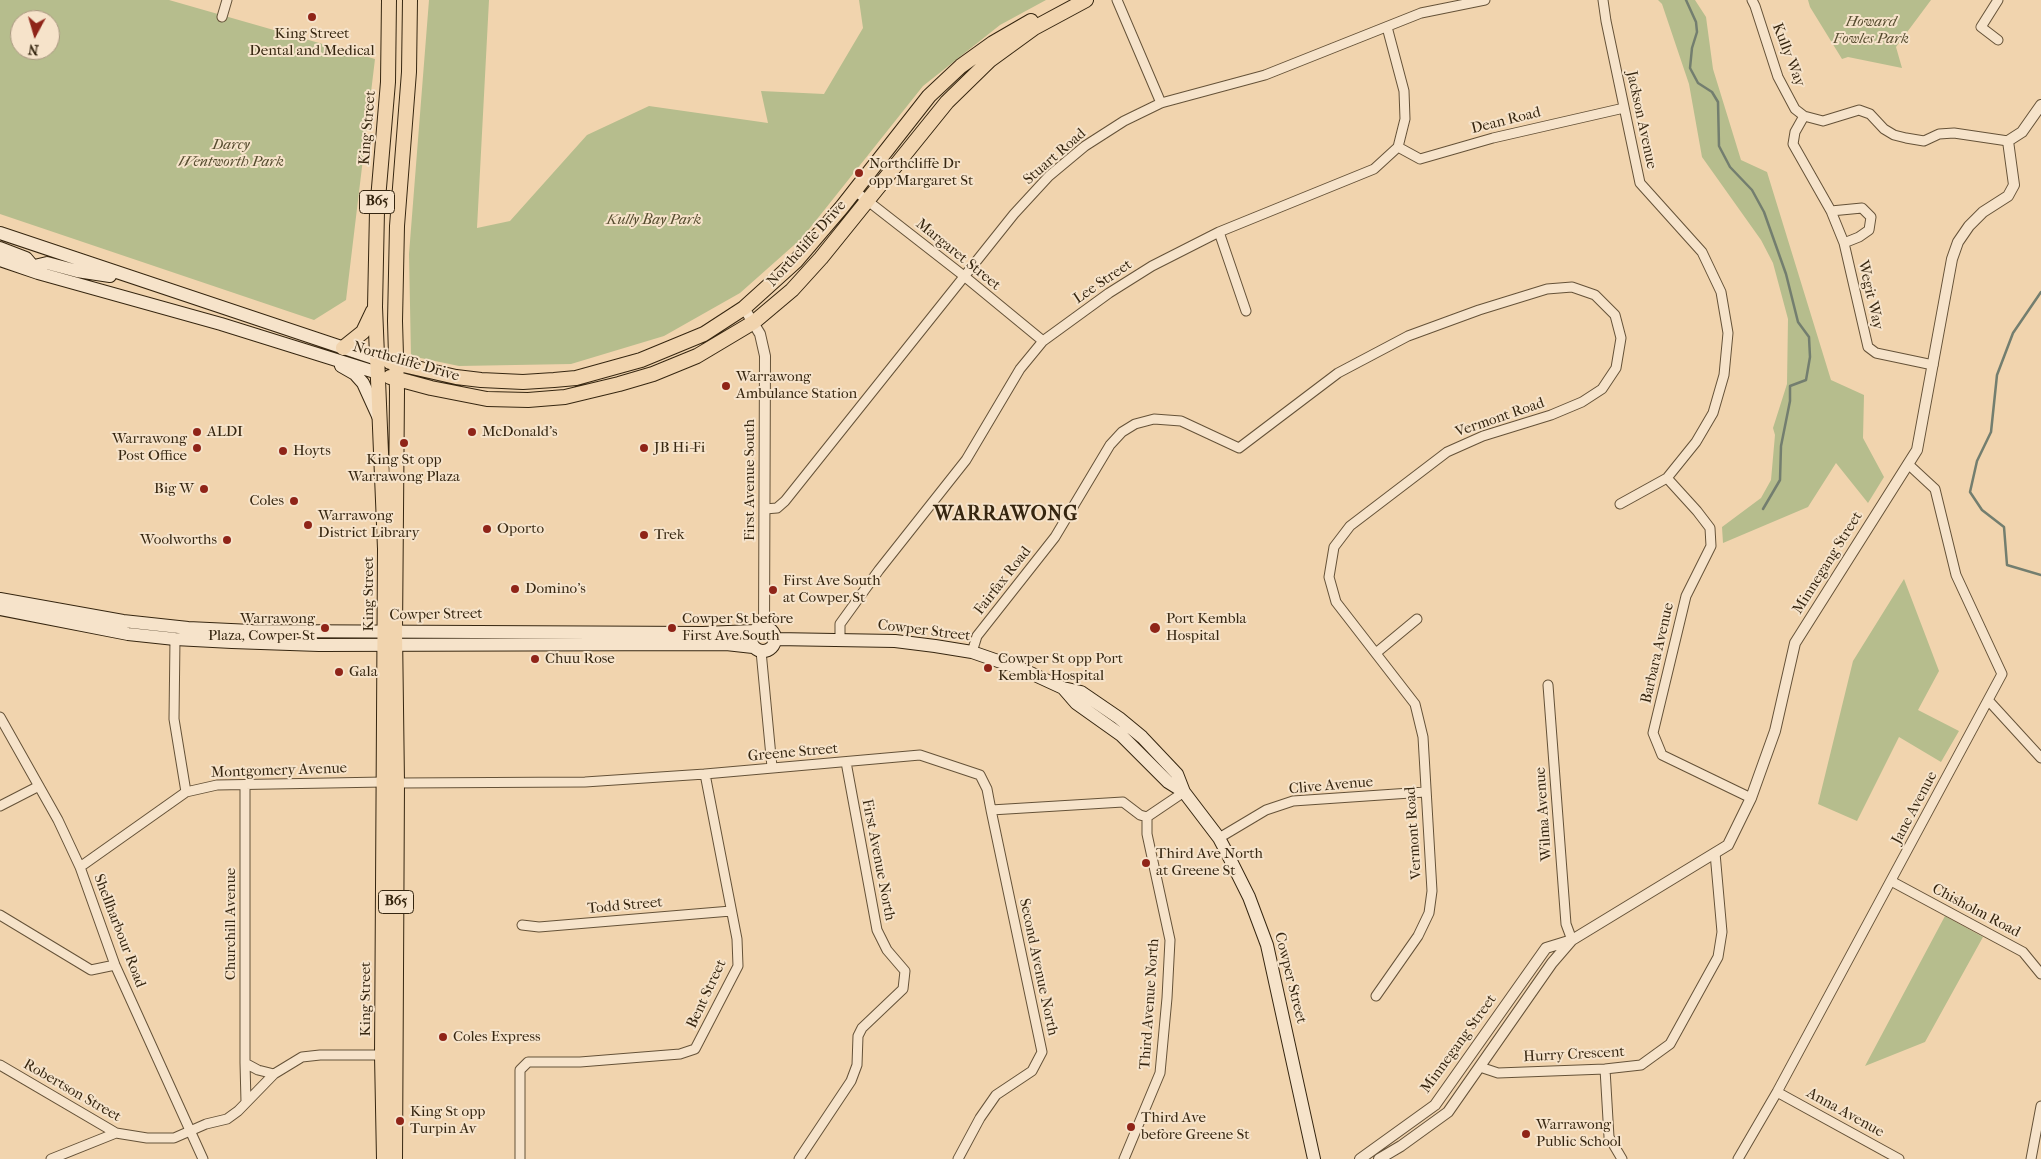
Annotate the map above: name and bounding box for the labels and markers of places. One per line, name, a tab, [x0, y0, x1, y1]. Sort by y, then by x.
marker: King Street Dental and Medical	[306, 11, 318, 23]
place label: King Street Dental and Medical	[249, 25, 375, 60]
place label: Northcliffe Dr opp Margaret St	[869, 155, 973, 190]
marker: Northcliffe Dr opp Margaret St	[853, 167, 865, 179]
place label: Warrawong Ambulance Station	[736, 368, 857, 403]
marker: Warrawong Ambulance Station	[720, 380, 732, 392]
place label: ALDI	[207, 423, 243, 441]
place label: McDonald's	[482, 423, 558, 441]
marker: ALDI	[191, 426, 203, 438]
marker: McDonald's	[466, 426, 478, 438]
place label: Warrawong Post Office	[112, 430, 187, 465]
marker: King St opp Warrawong Plaza	[398, 437, 410, 449]
place label: JB Hi-Fi	[654, 439, 705, 457]
marker: Warrawong Post Office	[191, 442, 203, 454]
place label: Hoyts	[293, 442, 331, 460]
marker: JB Hi-Fi	[638, 442, 650, 454]
marker: Hoyts	[277, 445, 289, 457]
place label: King St opp Warrawong Plaza	[348, 451, 460, 486]
place label: Big W	[154, 480, 194, 498]
marker: Big W	[198, 483, 210, 495]
place label: Coles	[249, 492, 284, 510]
marker: Coles	[288, 495, 300, 507]
place label: Warrawong District Library	[318, 507, 419, 542]
marker: Warrawong District Library	[302, 519, 314, 531]
place label: Oporto	[497, 520, 544, 538]
marker: Oporto	[481, 523, 493, 535]
place label: Trek	[654, 526, 684, 544]
marker: Trek	[638, 529, 650, 541]
place label: Woolworths	[140, 531, 217, 549]
marker: Woolworths	[221, 534, 233, 546]
place label: First Ave South at Cowper St	[783, 572, 881, 607]
place label: Domino's	[525, 580, 586, 598]
marker: Domino's	[509, 583, 521, 595]
marker: First Ave South at Cowper St	[767, 584, 779, 596]
place label: Warrawong Plaza, Cowper St	[208, 610, 315, 645]
place label: Cowper St before First Ave South	[682, 610, 793, 645]
place label: Port Kembla Hospital	[1166, 610, 1247, 645]
marker: Port Kembla Hospital	[1148, 621, 1162, 635]
marker: Warrawong Plaza, Cowper St	[319, 622, 331, 634]
marker: Cowper St before First Ave South	[666, 622, 678, 634]
place label: Chuu Rose	[545, 650, 615, 668]
place label: Cowper St opp Port Kembla Hospital	[998, 650, 1123, 685]
marker: Chuu Rose	[529, 653, 541, 665]
marker: Cowper St opp Port Kembla Hospital	[982, 662, 994, 674]
place label: Gala	[349, 663, 378, 681]
marker: Gala	[333, 666, 345, 678]
place label: Third Ave North at Greene St	[1156, 845, 1263, 880]
marker: Third Ave North at Greene St	[1140, 857, 1152, 869]
place label: Coles Express	[453, 1028, 541, 1046]
marker: Coles Express	[437, 1031, 449, 1043]
place label: King St opp Turpin Av	[410, 1103, 485, 1138]
place label: Third Ave before Greene St	[1141, 1109, 1250, 1144]
marker: King St opp Turpin Av	[394, 1115, 406, 1127]
place label: Warrawong Public School	[1536, 1116, 1621, 1151]
marker: Third Ave before Greene St	[1125, 1121, 1137, 1133]
marker: Warrawong Public School	[1520, 1128, 1532, 1140]

